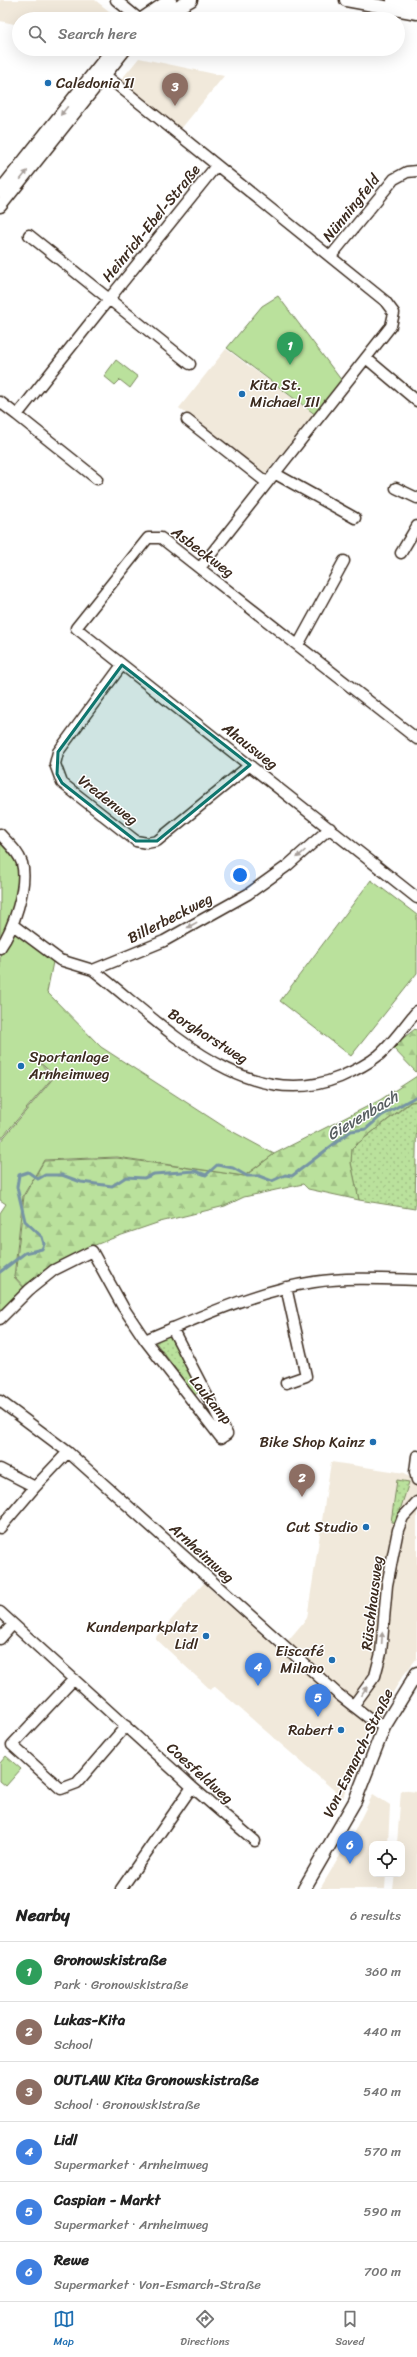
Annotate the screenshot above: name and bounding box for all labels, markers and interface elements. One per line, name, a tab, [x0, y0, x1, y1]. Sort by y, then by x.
search box	[12, 12, 405, 56]
text: Search here	[58, 21, 137, 47]
icon: search	[26, 23, 48, 45]
place label: Caledonia II	[56, 70, 135, 96]
pin: 3	[162, 73, 188, 106]
marker: Caledonia II	[43, 78, 53, 88]
one-way arrow	[60, 105, 69, 116]
street label: Heinrich-Ebel-Straße	[95, 158, 207, 288]
street label: Nünningfeld	[315, 168, 387, 248]
one-way arrow	[20, 170, 29, 181]
pin: 1	[277, 332, 303, 365]
place label: Kita St. Michael III	[250, 372, 320, 415]
marker: Kita St. Michael III	[237, 389, 247, 399]
street label: Asbeckweg	[165, 519, 240, 585]
street label: Ahausweg	[215, 715, 284, 777]
street label: Vredenweg	[72, 768, 144, 832]
one-way arrow	[295, 850, 306, 859]
your location	[230, 865, 250, 885]
street label: Billerbeckweg	[123, 885, 218, 951]
one-way arrow	[186, 922, 198, 929]
street label: Borghorstweg	[163, 1001, 254, 1071]
place label: Sportanlage Arnheimweg	[28, 1044, 109, 1087]
marker: Sportanlage Arnheimweg	[16, 1061, 26, 1071]
water label: Gievenbach	[321, 1082, 405, 1148]
street label: Laukamp	[183, 1370, 239, 1431]
place label: Bike Shop Kainz	[259, 1429, 366, 1455]
marker: Bike Shop Kainz	[368, 1437, 378, 1447]
pin: 2	[289, 1464, 315, 1497]
place label: Cut Studio	[286, 1514, 358, 1540]
street label: Arnheimweg	[163, 1516, 241, 1590]
marker: Cut Studio	[361, 1522, 371, 1532]
street label: Rüschhausweg	[353, 1554, 391, 1652]
place label: Kundenparkplatz Lidl	[87, 1614, 199, 1657]
marker: Kundenparkplatz Lidl	[201, 1631, 211, 1641]
one-way arrow	[379, 1632, 386, 1644]
place label: Eiscafé Milano	[275, 1638, 325, 1681]
pin: 4	[245, 1653, 271, 1686]
marker: Eiscafé Milano	[327, 1655, 337, 1665]
pin: 5	[305, 1684, 331, 1717]
street label: Von-Esmarch-Straße	[315, 1684, 401, 1822]
one-way arrow	[360, 1686, 368, 1696]
place label: Rabert	[288, 1717, 334, 1743]
marker: Rabert	[336, 1725, 346, 1735]
street label: Coesfeldweg	[160, 1736, 240, 1810]
pin: 6	[337, 1831, 363, 1864]
map controls	[369, 1841, 405, 1877]
button: locate	[369, 1841, 405, 1877]
text: Nearby	[16, 1900, 70, 1930]
text: 6 results	[350, 1904, 401, 1927]
text: Gronowskistraße	[54, 1947, 167, 1973]
text: 1	[26, 1960, 32, 1983]
text: 360 m	[365, 1960, 401, 1983]
text: Park · Gronowskistraße	[54, 1973, 189, 1996]
text: Lukas-Kita	[54, 2007, 125, 2033]
text: 2	[25, 2020, 33, 2043]
text: 440 m	[363, 2020, 401, 2043]
text: School	[54, 2033, 92, 2056]
text: OUTLAW Kita Gronowskistraße	[54, 2067, 259, 2093]
text: 3	[25, 2080, 33, 2103]
text: 540 m	[363, 2080, 401, 2103]
text: School · Gronowskistraße	[54, 2093, 200, 2116]
text: Lidl	[54, 2127, 77, 2153]
text: 4	[25, 2140, 33, 2163]
text: 570 m	[364, 2140, 401, 2163]
text: Supermarket · Arnheimweg	[54, 2153, 209, 2176]
text: Caspian - Markt	[54, 2187, 160, 2213]
text: 5	[25, 2200, 33, 2223]
text: 590 m	[363, 2200, 401, 2223]
text: Supermarket · Arnheimweg	[54, 2213, 209, 2236]
text: Rewe	[54, 2247, 89, 2273]
text: 6	[25, 2260, 33, 2283]
text: 700 m	[364, 2260, 401, 2283]
text: Supermarket · Von-Esmarch-Straße	[54, 2273, 261, 2296]
tab: Map	[53, 2308, 75, 2351]
tab: Directions	[180, 2308, 230, 2351]
tab: Saved	[335, 2308, 364, 2351]

